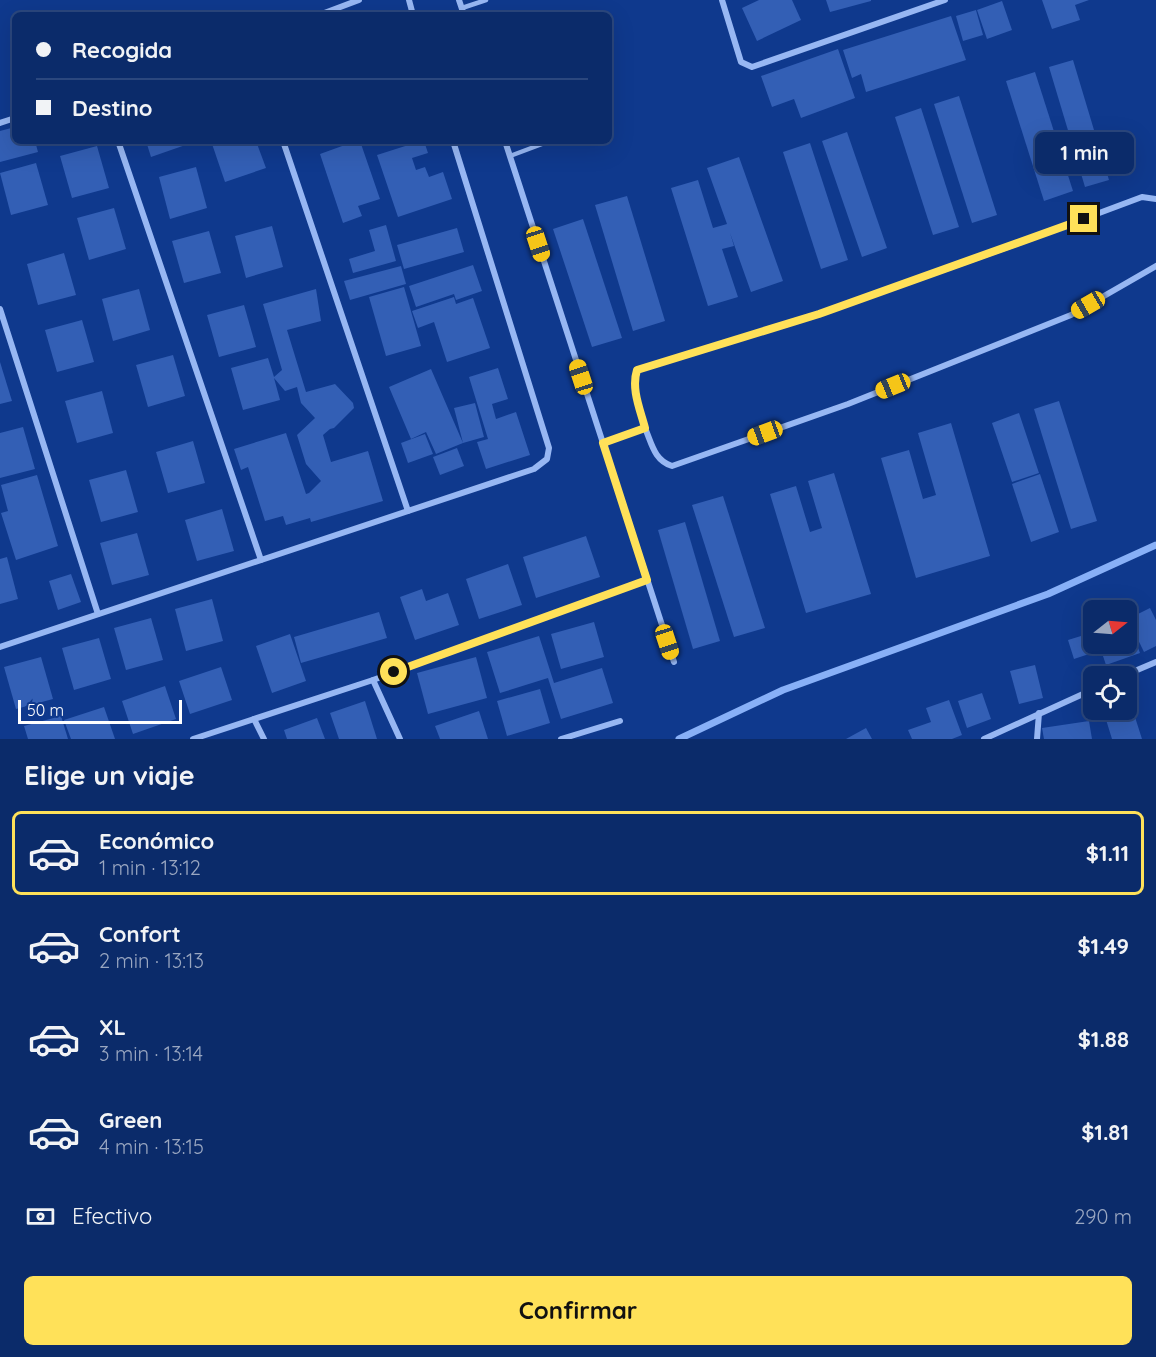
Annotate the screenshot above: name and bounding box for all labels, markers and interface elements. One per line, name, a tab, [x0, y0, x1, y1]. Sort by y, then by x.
text: Recogida	[72, 36, 172, 64]
text: Destino	[72, 94, 153, 122]
callout: 1 min	[1034, 132, 1134, 174]
text: 1 min	[1060, 140, 1109, 165]
route end	[1070, 205, 1097, 232]
car	[524, 224, 552, 264]
car	[1068, 288, 1108, 322]
car	[567, 357, 595, 397]
car	[873, 371, 913, 401]
car	[745, 418, 785, 448]
north arrow	[1083, 600, 1137, 654]
map controls	[1083, 600, 1137, 720]
car	[653, 622, 681, 662]
route start	[380, 658, 407, 685]
button: locate	[1083, 666, 1137, 720]
scale bar	[18, 697, 182, 724]
text: 50 m	[27, 700, 64, 720]
text: Elige un viaje	[24, 758, 195, 792]
icon: car	[27, 826, 81, 880]
text: Económico	[99, 827, 214, 855]
text: $1.11	[1086, 839, 1129, 867]
text: 1 min · 13:12	[99, 855, 201, 880]
icon: car	[27, 919, 81, 973]
text: Confort	[99, 920, 181, 948]
text: $1.49	[1077, 932, 1129, 960]
text: 2 min · 13:13	[99, 948, 204, 973]
icon: car	[27, 1012, 81, 1066]
text: XL	[99, 1013, 126, 1041]
text: $1.88	[1078, 1025, 1129, 1053]
text: 3 min · 13:14	[99, 1041, 203, 1066]
icon: car	[27, 1105, 81, 1159]
text: Green	[99, 1106, 162, 1134]
text: $1.81	[1081, 1118, 1129, 1146]
text: 4 min · 13:15	[99, 1134, 204, 1159]
icon: cash	[24, 1200, 57, 1233]
text: Efectivo	[72, 1202, 152, 1230]
text: 290 m	[1074, 1204, 1132, 1229]
button: Confirmar	[24, 1276, 1132, 1345]

